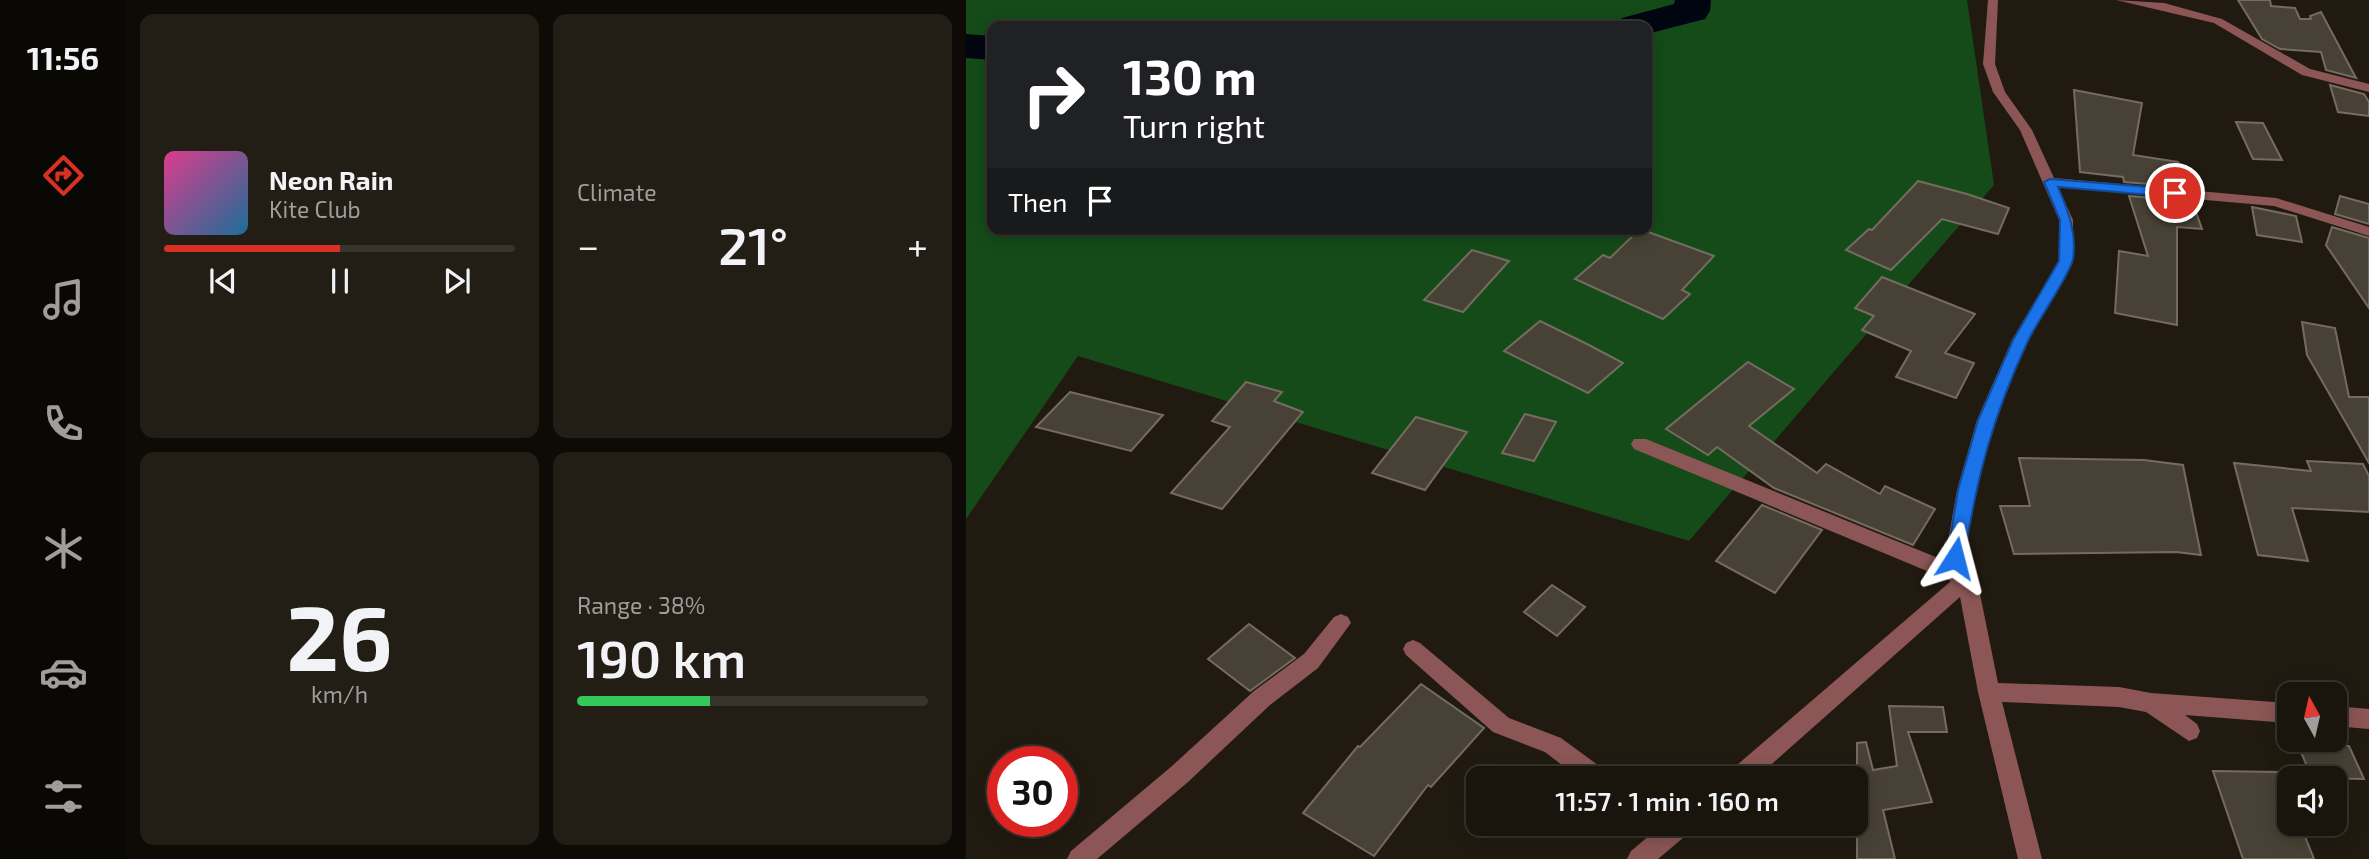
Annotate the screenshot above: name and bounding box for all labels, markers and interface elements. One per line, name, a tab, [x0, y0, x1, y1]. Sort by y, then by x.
text: 11:56	[27, 38, 99, 76]
text: 130 m	[1123, 46, 1257, 105]
icon: right	[1008, 49, 1099, 140]
text: Turn right	[1123, 106, 1265, 144]
icon: directions	[39, 151, 88, 200]
pin	[2145, 163, 2205, 223]
text: Neon Rain	[269, 164, 393, 195]
icon: arrive	[2156, 174, 2194, 212]
text: Climate	[577, 178, 657, 206]
icon: arrive	[1081, 182, 1119, 220]
text: Then	[1008, 186, 1067, 217]
text: Kite Club	[269, 195, 361, 223]
text: 21°	[718, 213, 788, 275]
text: −	[577, 222, 599, 268]
text: +	[907, 222, 928, 268]
icon: previous	[204, 262, 242, 300]
icon: pause	[321, 262, 359, 300]
icon: next	[438, 262, 476, 300]
icon: music	[39, 275, 88, 324]
icon: phone	[39, 399, 88, 448]
position arrow	[1918, 521, 1992, 595]
icon: climate	[39, 524, 88, 573]
text: 26	[286, 580, 393, 689]
text: Range · 38%	[577, 591, 705, 619]
text: 190 km	[577, 626, 746, 688]
icon: car	[39, 648, 88, 697]
text: km/h	[311, 680, 368, 708]
north arrow	[2277, 682, 2347, 752]
map controls	[2277, 682, 2347, 836]
speed limit sign: 30	[987, 746, 1078, 837]
button: sound	[2277, 766, 2347, 836]
icon: filters	[39, 772, 88, 821]
text: 11:57 · 1 min · 160 m	[1555, 785, 1779, 816]

